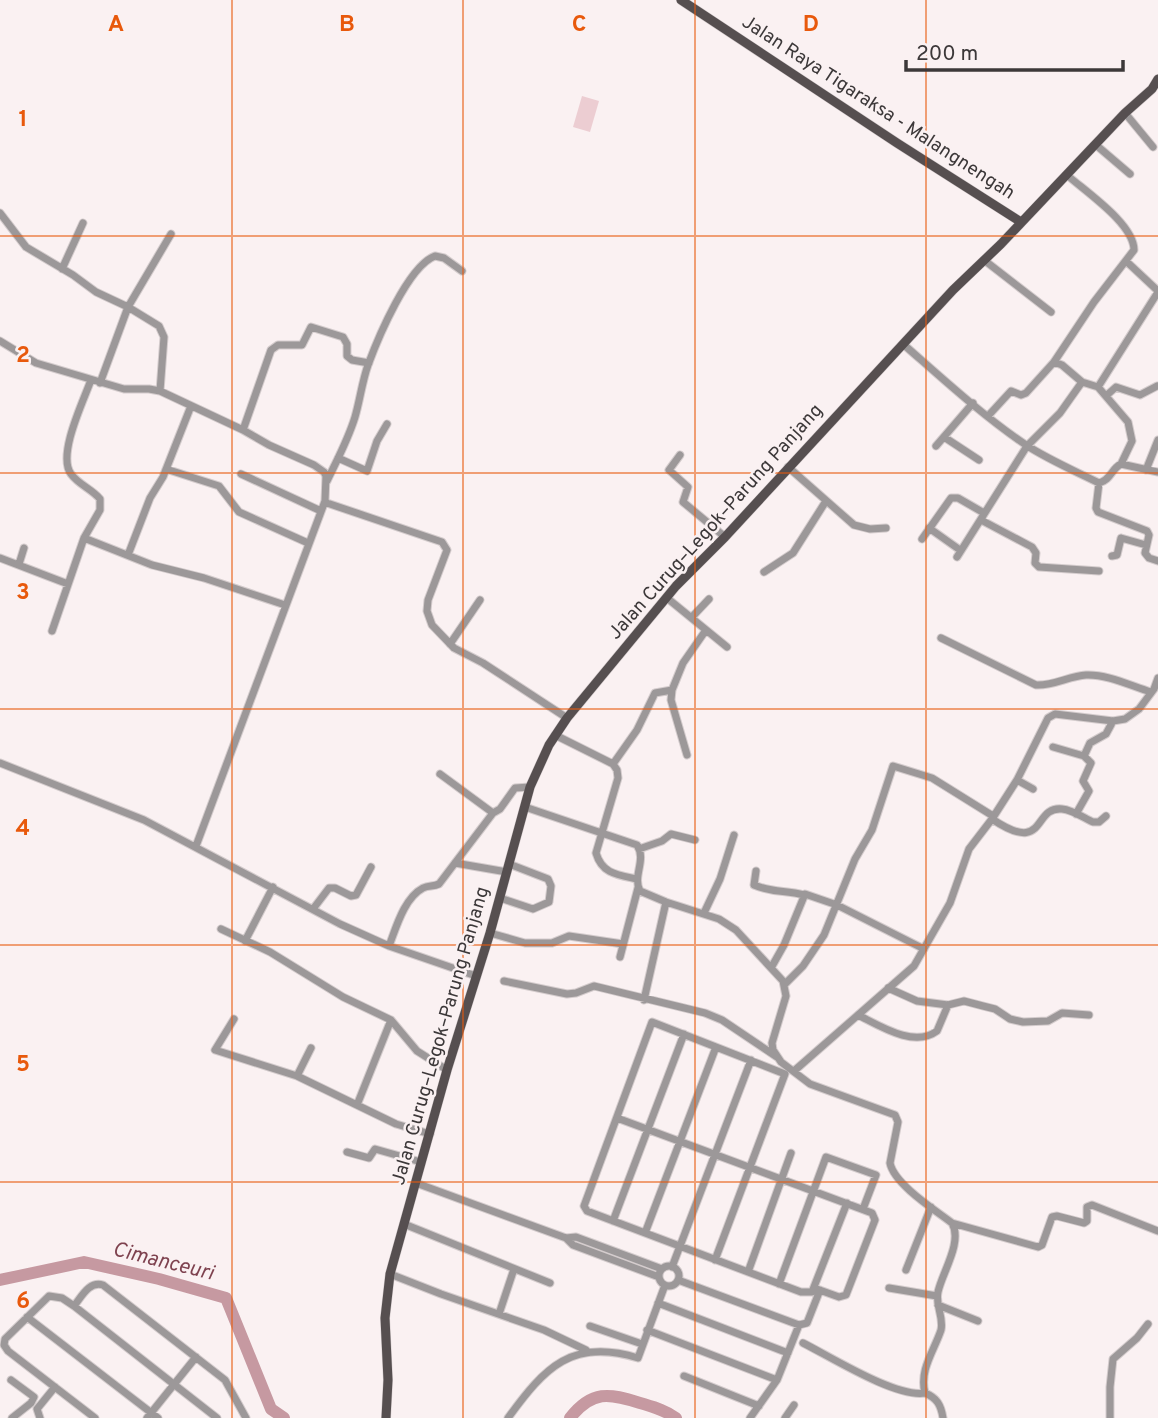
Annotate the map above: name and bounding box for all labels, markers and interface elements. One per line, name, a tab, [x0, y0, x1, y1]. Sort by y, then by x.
text: A	[108, 11, 124, 40]
text: B	[339, 11, 355, 40]
text: C	[572, 11, 586, 40]
street label: Jalan Raya Tigaraksa - Malangnengah	[737, 11, 1019, 205]
text: D	[803, 11, 819, 40]
scale bar	[906, 28, 1123, 72]
text: 200 m	[916, 41, 978, 68]
text: 1	[18, 106, 28, 135]
text: 2	[16, 342, 30, 371]
street label: Jalan Curug–Legok–Parung Panjang	[604, 399, 828, 645]
text: 3	[16, 579, 30, 608]
text: 4	[16, 815, 30, 844]
street label: Jalan Curug–Legok–Parung Panjang	[387, 884, 495, 1188]
text: 5	[16, 1051, 30, 1080]
water label: Cimanceuri	[110, 1236, 218, 1288]
text: 6	[16, 1288, 30, 1317]

